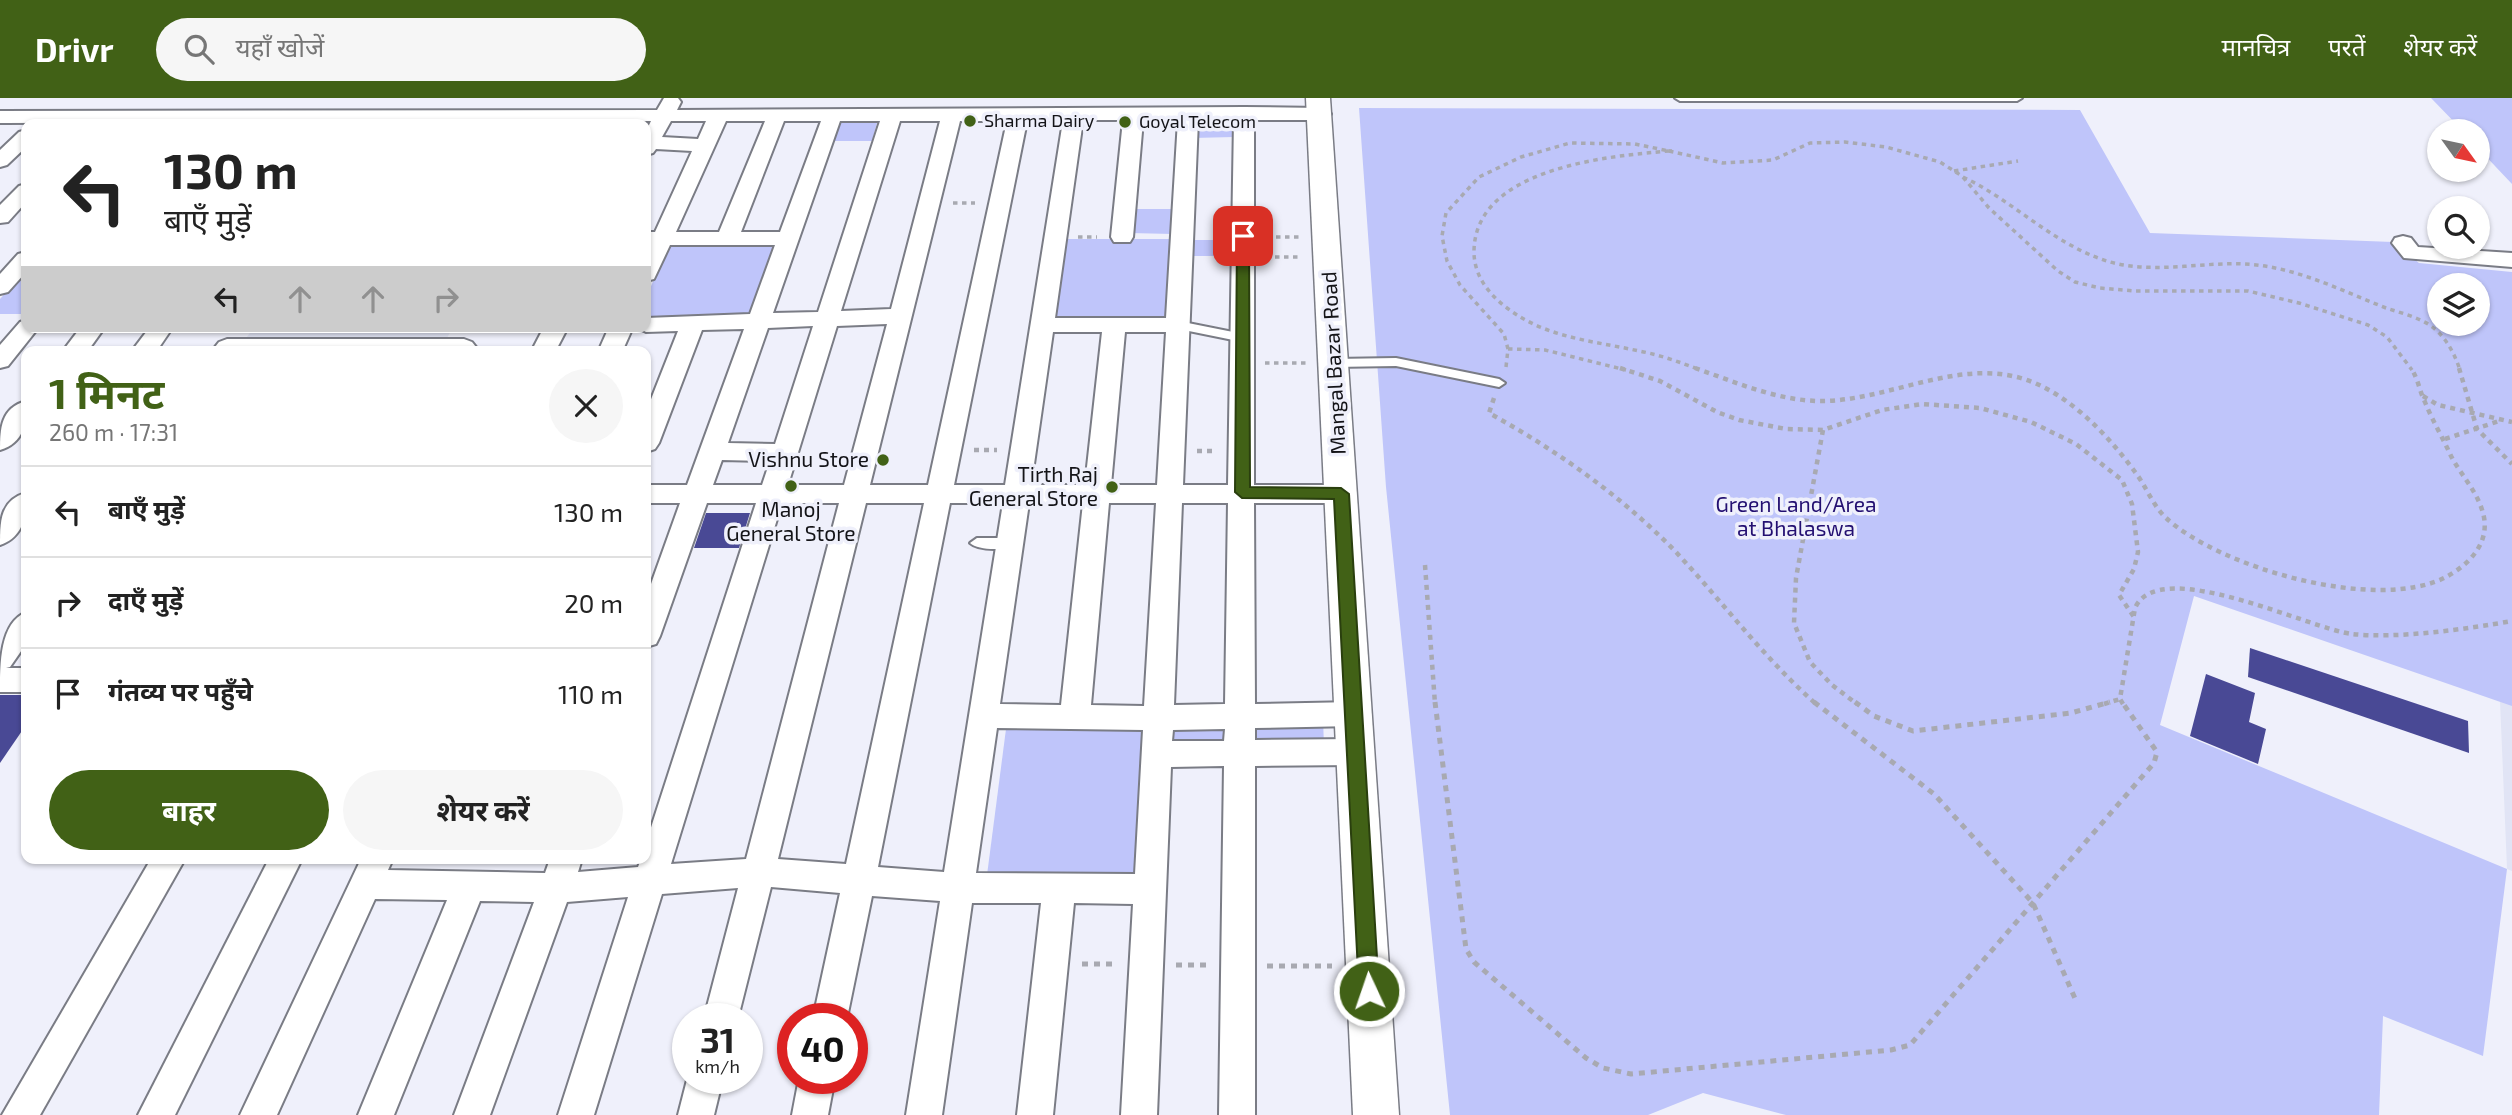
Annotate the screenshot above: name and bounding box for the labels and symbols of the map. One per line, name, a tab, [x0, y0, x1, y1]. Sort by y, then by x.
place label: Sharma Dairy	[984, 109, 1095, 131]
place label: Goyal Telecom	[1139, 110, 1256, 132]
marker: Sharma Dairy	[962, 113, 978, 129]
marker: Goyal Telecom	[1117, 114, 1133, 130]
north arrow	[2427, 119, 2490, 182]
pin	[1213, 206, 1273, 266]
street label: Mangal Bazar Road	[1315, 271, 1350, 455]
place label: Vishnu Store	[748, 446, 869, 471]
marker: Vishnu Store	[875, 452, 891, 468]
place label: Tirth Raj General Store	[969, 461, 1098, 510]
marker: Manoj General Store	[783, 478, 799, 494]
marker: Tirth Raj General Store	[1104, 479, 1120, 495]
park label: Green Land/Area at Bhalaswa	[1715, 491, 1877, 540]
place label: Manoj General Store	[726, 496, 856, 545]
position arrow	[1332, 954, 1406, 1028]
speed limit sign: 40	[777, 1003, 868, 1094]

